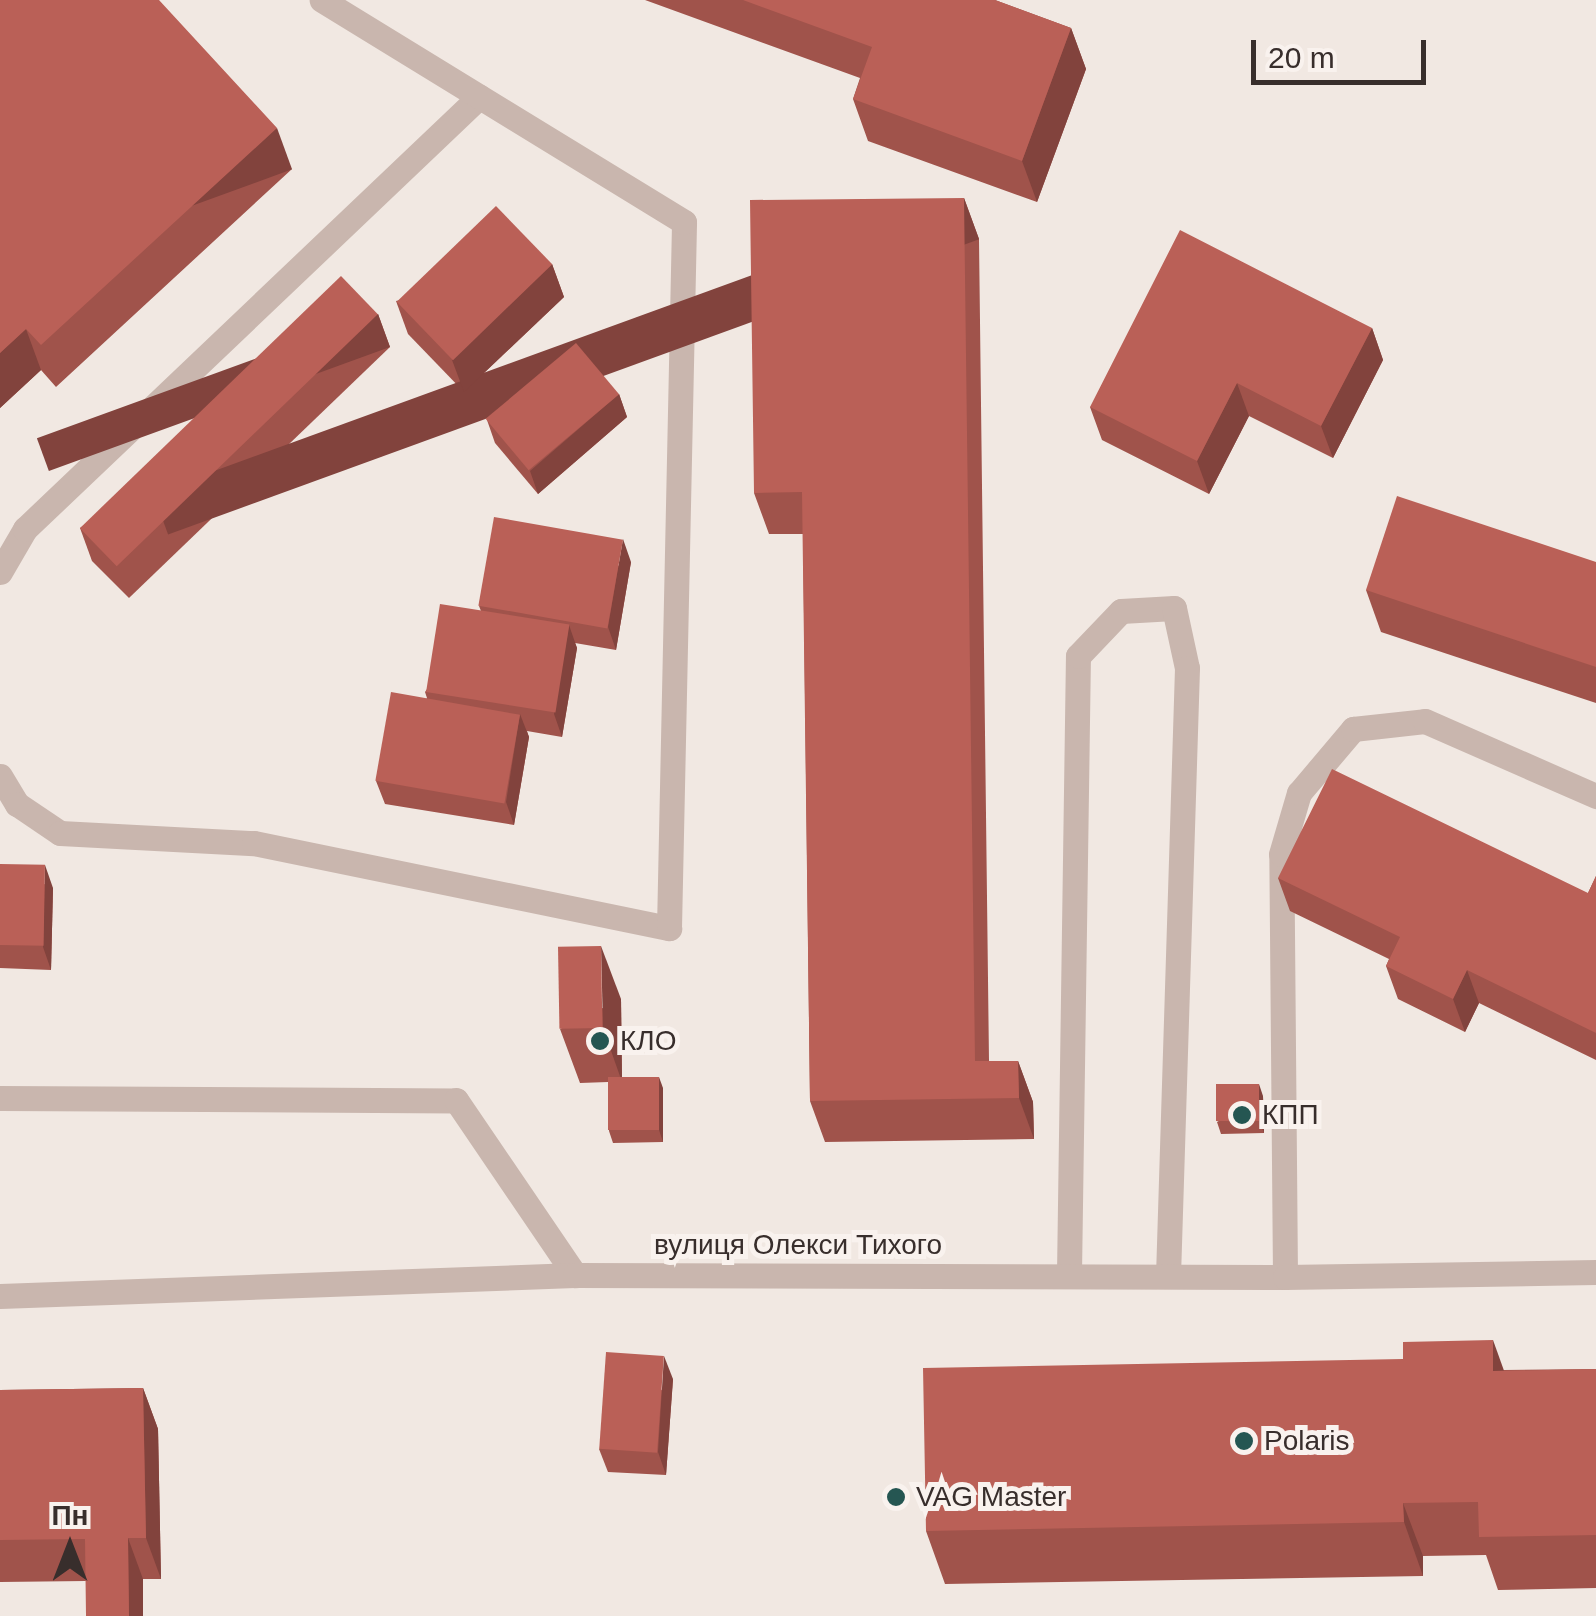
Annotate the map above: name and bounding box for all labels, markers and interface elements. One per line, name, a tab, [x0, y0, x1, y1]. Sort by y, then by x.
scale bar	[1256, 20, 1431, 82]
text: 20 m	[1268, 41, 1335, 74]
place label: КЛО	[620, 1024, 676, 1058]
marker: КЛО	[589, 1030, 611, 1052]
place label: КПП	[1262, 1098, 1319, 1132]
marker: КПП	[1231, 1104, 1253, 1126]
street label: вулиця Олекси Тихого	[654, 1228, 942, 1262]
place label: Polaris	[1264, 1424, 1350, 1458]
marker: Polaris	[1233, 1430, 1255, 1452]
place label: VAG Master	[916, 1480, 1066, 1514]
marker: VAG Master	[885, 1486, 907, 1508]
north arrow	[20, 1496, 120, 1596]
text: Пн	[51, 1500, 89, 1531]

